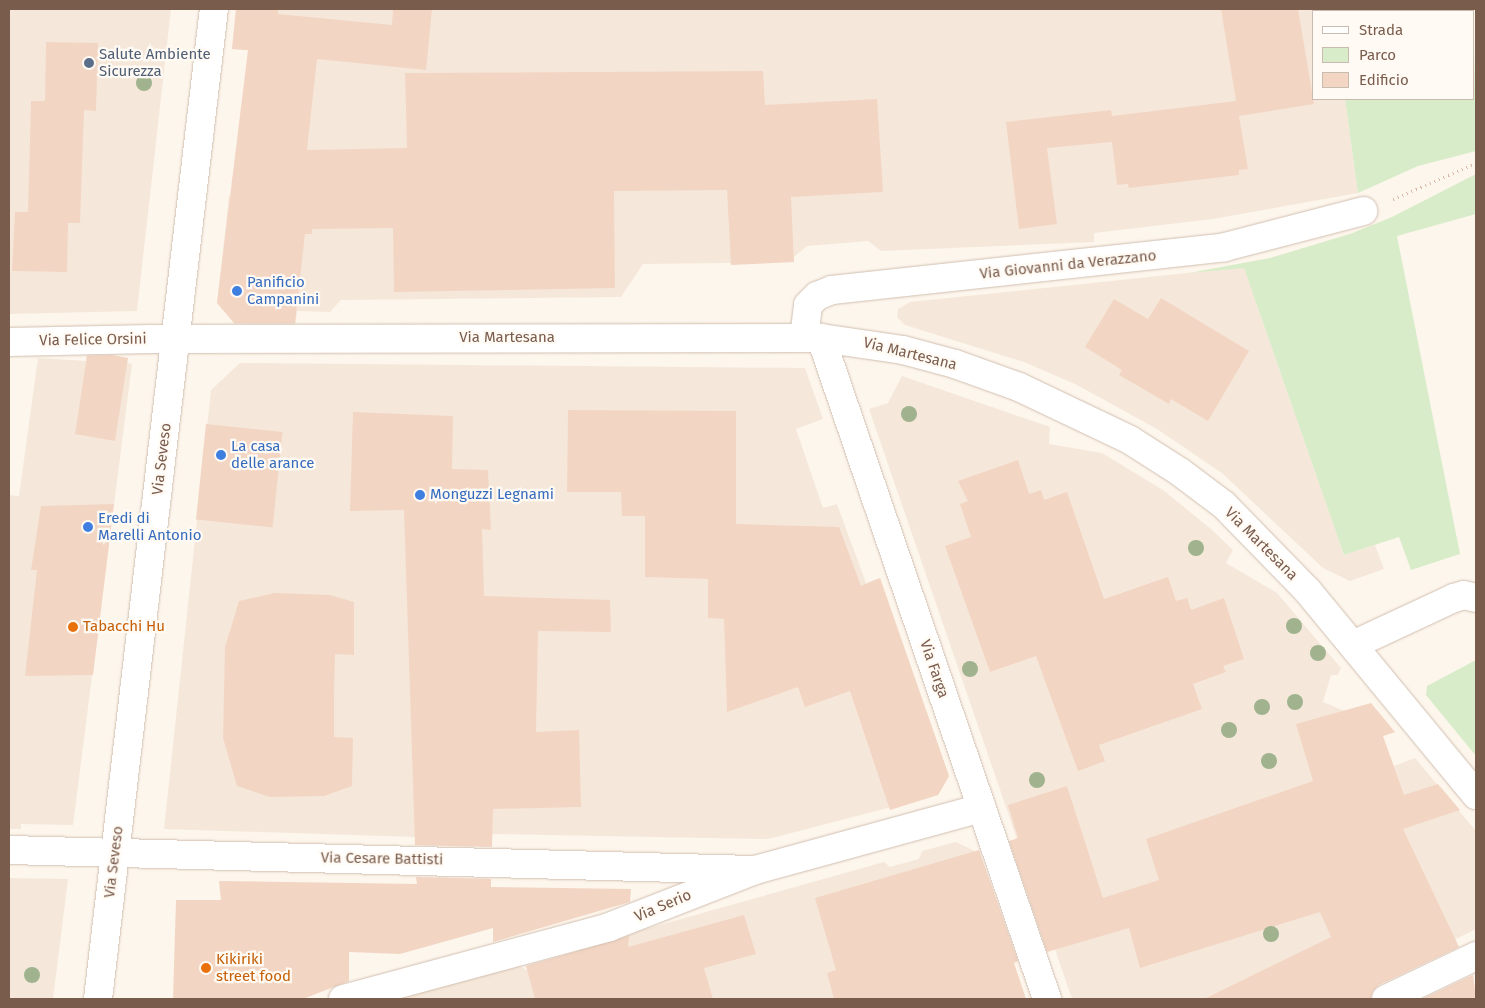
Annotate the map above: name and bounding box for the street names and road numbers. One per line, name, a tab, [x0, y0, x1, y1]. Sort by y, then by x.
street label: Via Giovanni da Verazzano	[979, 247, 1157, 283]
street label: Via Martesana	[459, 329, 555, 347]
street label: Via Felice Orsini	[39, 330, 147, 350]
street label: Via Martesana	[861, 334, 959, 374]
street label: Via Seveso	[149, 422, 175, 496]
street label: Via Martesana	[1221, 504, 1301, 584]
street label: Via Farga	[916, 637, 952, 701]
street label: Via Seveso	[101, 825, 127, 899]
street label: Via Cesare Battisti	[321, 849, 443, 869]
street label: Via Serio	[632, 886, 694, 926]

